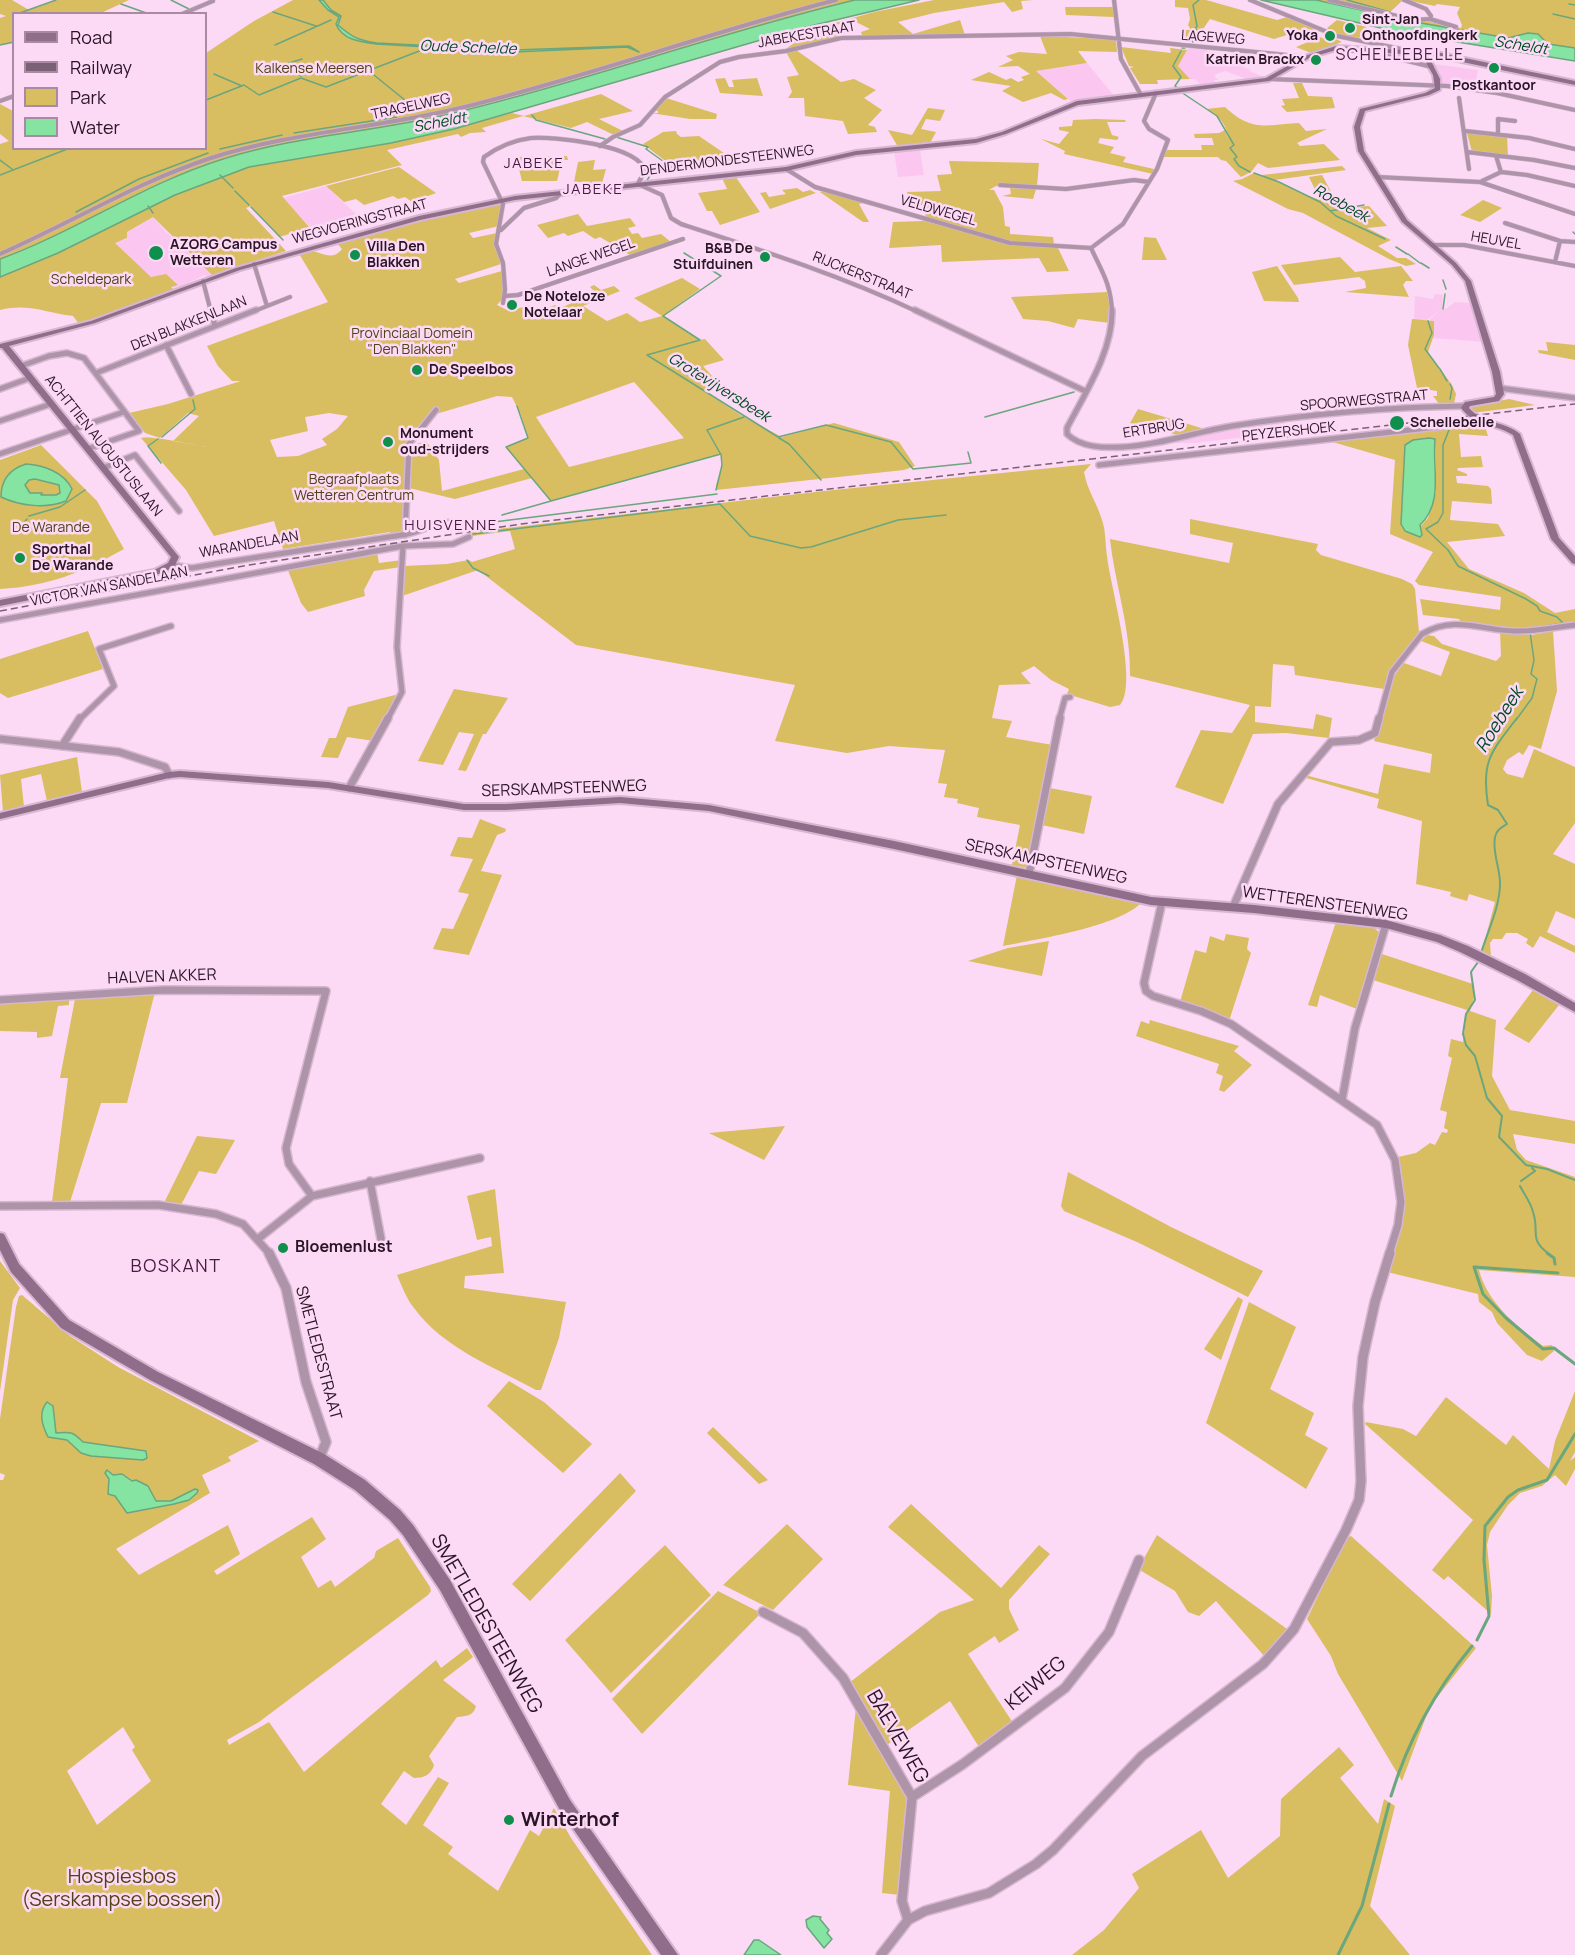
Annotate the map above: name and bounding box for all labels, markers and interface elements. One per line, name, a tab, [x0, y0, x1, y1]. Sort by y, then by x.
legend	[12, 12, 207, 150]
place label: Sint-Jan Onthoofdingkerk	[1362, 12, 1477, 44]
street label: JABEKESTRAAT	[757, 18, 857, 52]
marker: Sint-Jan Onthoofdingkerk	[1343, 21, 1357, 35]
text: Road	[70, 25, 113, 49]
street label: LAGEWEG	[1180, 27, 1246, 49]
place label: Yoka	[1286, 28, 1318, 44]
marker: Yoka	[1323, 29, 1337, 43]
water label: Scheldt	[1493, 33, 1549, 59]
water label: Oude Schelde	[419, 37, 517, 59]
district label: SCHELLEBELLE	[1335, 46, 1465, 66]
place label: Katrien Brackx	[1206, 52, 1304, 68]
marker: Katrien Brackx	[1309, 53, 1323, 67]
text: Railway	[70, 55, 132, 79]
park label: Kalkense Meersen	[255, 61, 373, 77]
marker: Postkantoor	[1487, 61, 1501, 75]
place label: Postkantoor	[1452, 78, 1536, 94]
text: Park	[70, 85, 106, 109]
street label: TRAGELWEG	[370, 90, 452, 124]
water label: Scheldt	[412, 109, 468, 137]
text: Water	[70, 115, 120, 139]
street label: DENDERMONDESTEENWEG	[639, 142, 815, 180]
district label: JABEKE	[504, 155, 564, 173]
district label: JABEKE	[563, 181, 623, 199]
water label: Roebeek	[1310, 181, 1372, 227]
street label: VELDWEGEL	[898, 192, 978, 230]
street label: WEGVOERINGSTRAAT	[290, 196, 430, 248]
street label: HEUVEL	[1469, 228, 1523, 254]
street label: LANGE WEGEL	[545, 235, 637, 281]
place label: AZORG Campus Wetteren	[170, 237, 277, 270]
place label: Villa Den Blakken	[367, 239, 425, 272]
place label: B&B De Stuifduinen	[673, 241, 753, 274]
marker: AZORG Campus Wetteren	[147, 244, 165, 262]
marker: Villa Den Blakken	[348, 248, 362, 262]
street label: RIJCKERSTRAAT	[810, 248, 914, 304]
marker: B&B De Stuifduinen	[758, 250, 772, 264]
park label: Scheldepark	[51, 272, 131, 288]
place label: De Noteloze Notelaar	[524, 289, 605, 322]
street label: DEN BLAKKENLAAN	[129, 293, 249, 355]
marker: De Noteloze Notelaar	[505, 298, 519, 312]
park label: Provinciaal Domein "Den Blakken"	[351, 326, 473, 358]
water label: Grotevijversbeek	[665, 349, 773, 427]
place label: De Speelbos	[429, 362, 513, 378]
marker: De Speelbos	[410, 363, 424, 377]
street label: ACHTTIEN AUGUSTUSLAAN	[41, 372, 165, 520]
street label: SPOORWEGSTRAAT	[1299, 387, 1429, 415]
marker: Schellebelle	[1388, 414, 1406, 432]
place label: Schellebelle	[1410, 415, 1494, 431]
street label: ERTBRUG	[1122, 416, 1186, 442]
street label: PEYZERSHOEK	[1241, 419, 1337, 445]
place label: Monument oud-strijders	[400, 426, 489, 458]
marker: Monument oud-strijders	[381, 435, 395, 449]
park label: Begraafplaats Wetteren Centrum	[294, 472, 414, 504]
district label: HUISVENNE	[404, 517, 498, 535]
park label: De Warande	[12, 520, 90, 536]
street label: WARANDELAAN	[198, 528, 300, 562]
place label: Sporthal De Warande	[32, 542, 113, 574]
marker: Sporthal De Warande	[13, 551, 27, 565]
street label: VICTOR VAN SANDELAAN	[29, 563, 189, 611]
water label: Roebeek	[1471, 683, 1529, 757]
street label: SERSKAMPSTEENWEG	[481, 777, 647, 801]
street label: SERSKAMPSTEENWEG	[963, 835, 1129, 889]
street label: WETTERENSTEENWEG	[1241, 883, 1409, 925]
street label: HALVEN AKKER	[107, 965, 217, 989]
place label: Bloemenlust	[295, 1238, 393, 1258]
marker: Bloemenlust	[276, 1241, 290, 1255]
district label: BOSKANT	[131, 1256, 221, 1278]
street label: SMETLEDESTRAAT	[291, 1284, 345, 1422]
street label: SMETLEDESTEENWEG	[425, 1530, 547, 1718]
street label: KEIWEG	[1001, 1652, 1071, 1716]
street label: BAEVEWEG	[861, 1686, 933, 1788]
place label: Winterhof	[521, 1808, 619, 1832]
marker: Winterhof	[502, 1813, 516, 1827]
park label: Hospiesbos (Serskampse bossen)	[22, 1865, 222, 1912]

